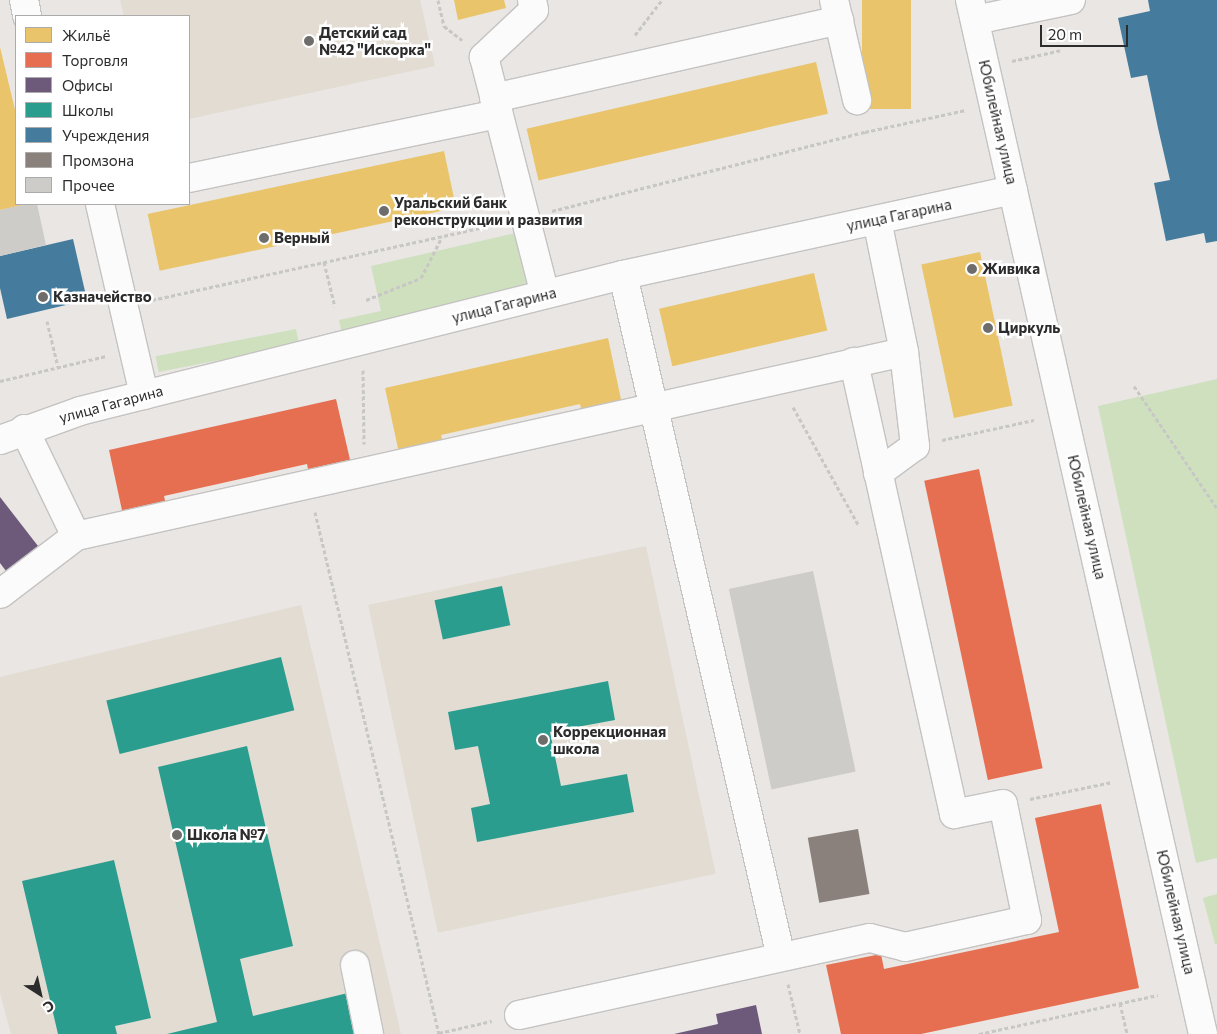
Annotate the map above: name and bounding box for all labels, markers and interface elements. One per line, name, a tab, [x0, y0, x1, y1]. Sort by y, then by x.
legend	[15, 15, 190, 205]
scale bar	[1042, 15, 1130, 47]
place label: Детский сад №42 "Искорка"	[319, 23, 431, 58]
text: 20 m	[1048, 25, 1082, 43]
text: Жильё	[62, 26, 110, 44]
marker: Детский сад №42 "Искорка"	[303, 35, 315, 47]
text: Торговля	[62, 51, 128, 69]
street label: Юбилейная улица	[975, 58, 1021, 186]
text: Офисы	[62, 76, 113, 94]
text: Школы	[62, 101, 114, 119]
text: Учреждения	[62, 126, 149, 144]
text: Промзона	[62, 151, 134, 169]
text: Прочее	[62, 176, 115, 194]
place label: Уральский банк реконструкции и развития	[394, 193, 583, 228]
street label: улица Гагарина	[845, 195, 953, 235]
marker: Уральский банк реконструкции и развития	[378, 205, 390, 217]
place label: Верный	[274, 229, 330, 247]
marker: Верный	[258, 232, 270, 244]
place label: Живика	[982, 260, 1040, 278]
marker: Живика	[966, 263, 978, 275]
street label: улица Гагарина	[450, 283, 558, 327]
place label: Казначейство	[53, 288, 152, 306]
marker: Казначейство	[37, 291, 49, 303]
place label: Циркуль	[998, 319, 1060, 337]
marker: Циркуль	[982, 322, 994, 334]
street label: улица Гагарина	[57, 381, 165, 427]
street label: Юбилейная улица	[1064, 453, 1110, 581]
place label: Коррекционная школа	[553, 722, 666, 757]
marker: Коррекционная школа	[537, 734, 549, 746]
place label: Школа №7	[187, 826, 266, 844]
marker: Школа №7	[171, 829, 183, 841]
street label: Юбилейная улица	[1153, 848, 1199, 976]
north arrow	[15, 969, 65, 1019]
text: С	[40, 997, 58, 1016]

